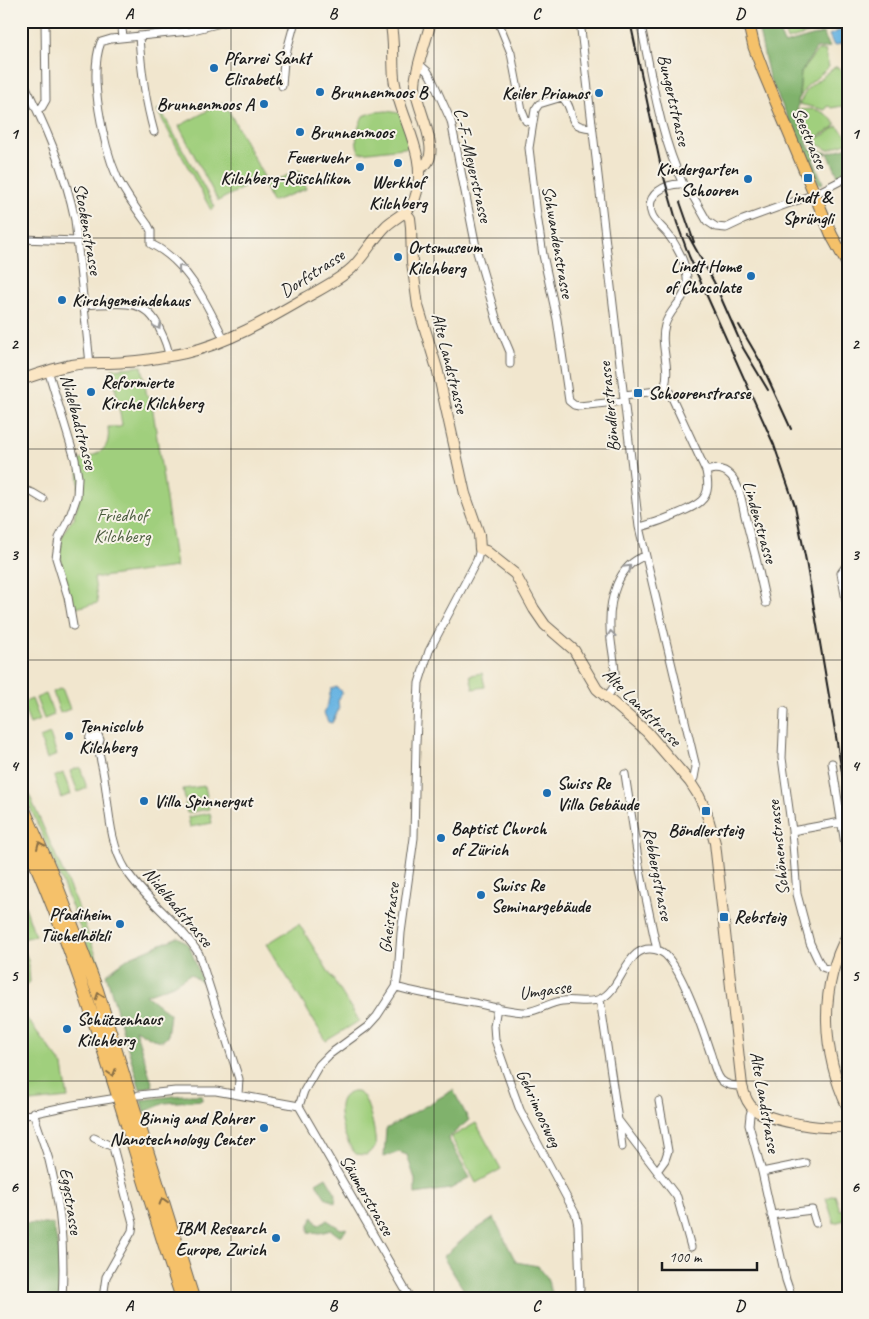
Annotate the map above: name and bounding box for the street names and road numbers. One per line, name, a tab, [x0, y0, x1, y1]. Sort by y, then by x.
street label: Bungertstrasse	[653, 52, 695, 149]
street label: Seestrasse	[787, 104, 833, 173]
street label: C.-F.-Meyerstrasse	[449, 106, 497, 226]
street label: Stockenstrasse	[69, 182, 107, 278]
street label: Schwandenstrasse	[537, 184, 579, 301]
street label: Dorfstrasse	[276, 243, 349, 302]
street label: Alte Landstrasse	[427, 311, 473, 416]
street label: Böndlerstrasse	[593, 360, 625, 453]
street label: Nidelbadstrasse	[56, 372, 103, 473]
street label: Lindenstrasse	[738, 478, 783, 567]
street label: Alte Landstrasse	[598, 663, 687, 752]
street label: Schönenstrasse	[762, 798, 794, 897]
street label: Rebbergstrasse	[638, 826, 678, 923]
street label: Nidelbadstrasse	[138, 863, 218, 952]
street label: Gheistrasse	[374, 880, 404, 954]
street label: Umgasse	[518, 975, 573, 1004]
street label: Alte Landstrasse	[745, 1050, 785, 1155]
street label: Gehrimoosweg	[511, 1066, 567, 1152]
street label: Säumerstrasse	[335, 1151, 400, 1240]
street label: Eggstrasse	[55, 1166, 87, 1237]

